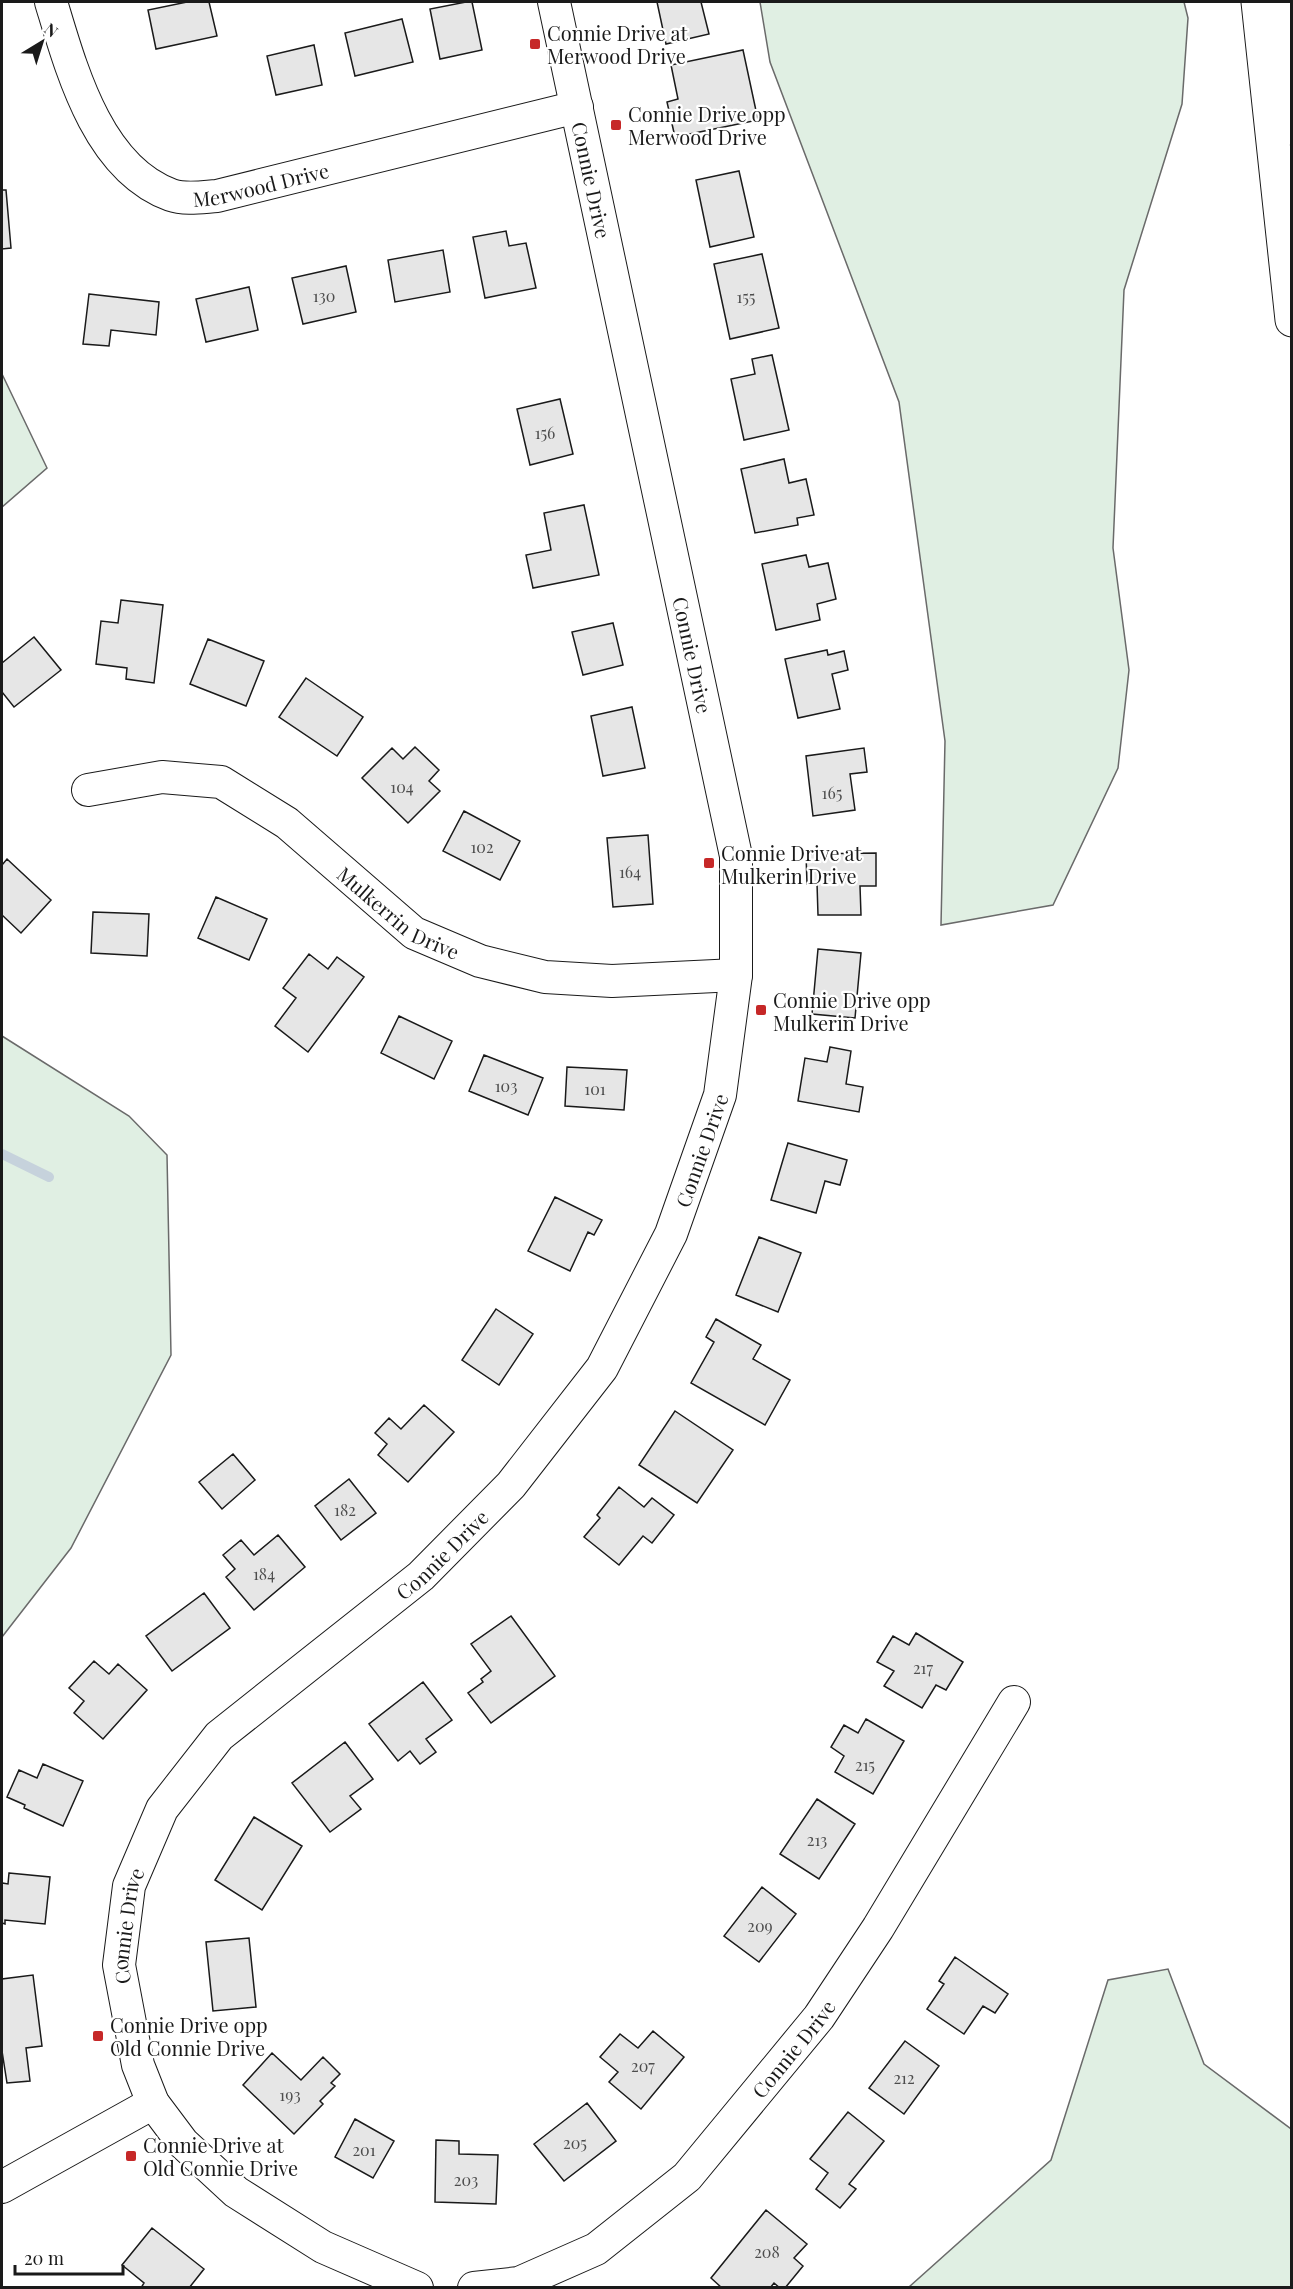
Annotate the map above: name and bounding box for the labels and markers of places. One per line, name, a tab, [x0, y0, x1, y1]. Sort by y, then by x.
place label: Connie Drive at Merwood Drive	[547, 19, 688, 69]
marker: Connie Drive at Merwood Drive	[528, 37, 542, 51]
place label: Connie Drive opp Merwood Drive	[628, 100, 786, 150]
marker: Connie Drive opp Merwood Drive	[609, 118, 623, 132]
place label: Connie Drive at Mulkerin Drive	[721, 839, 862, 889]
marker: Connie Drive at Mulkerin Drive	[702, 856, 716, 870]
place label: Connie Drive opp Mulkerin Drive	[773, 986, 931, 1036]
marker: Connie Drive opp Mulkerin Drive	[754, 1003, 768, 1017]
place label: Connie Drive opp Old Connie Drive	[110, 2011, 268, 2061]
marker: Connie Drive opp Old Connie Drive	[91, 2029, 105, 2043]
place label: Connie Drive at Old Connie Drive	[143, 2131, 298, 2181]
marker: Connie Drive at Old Connie Drive	[124, 2149, 138, 2163]

